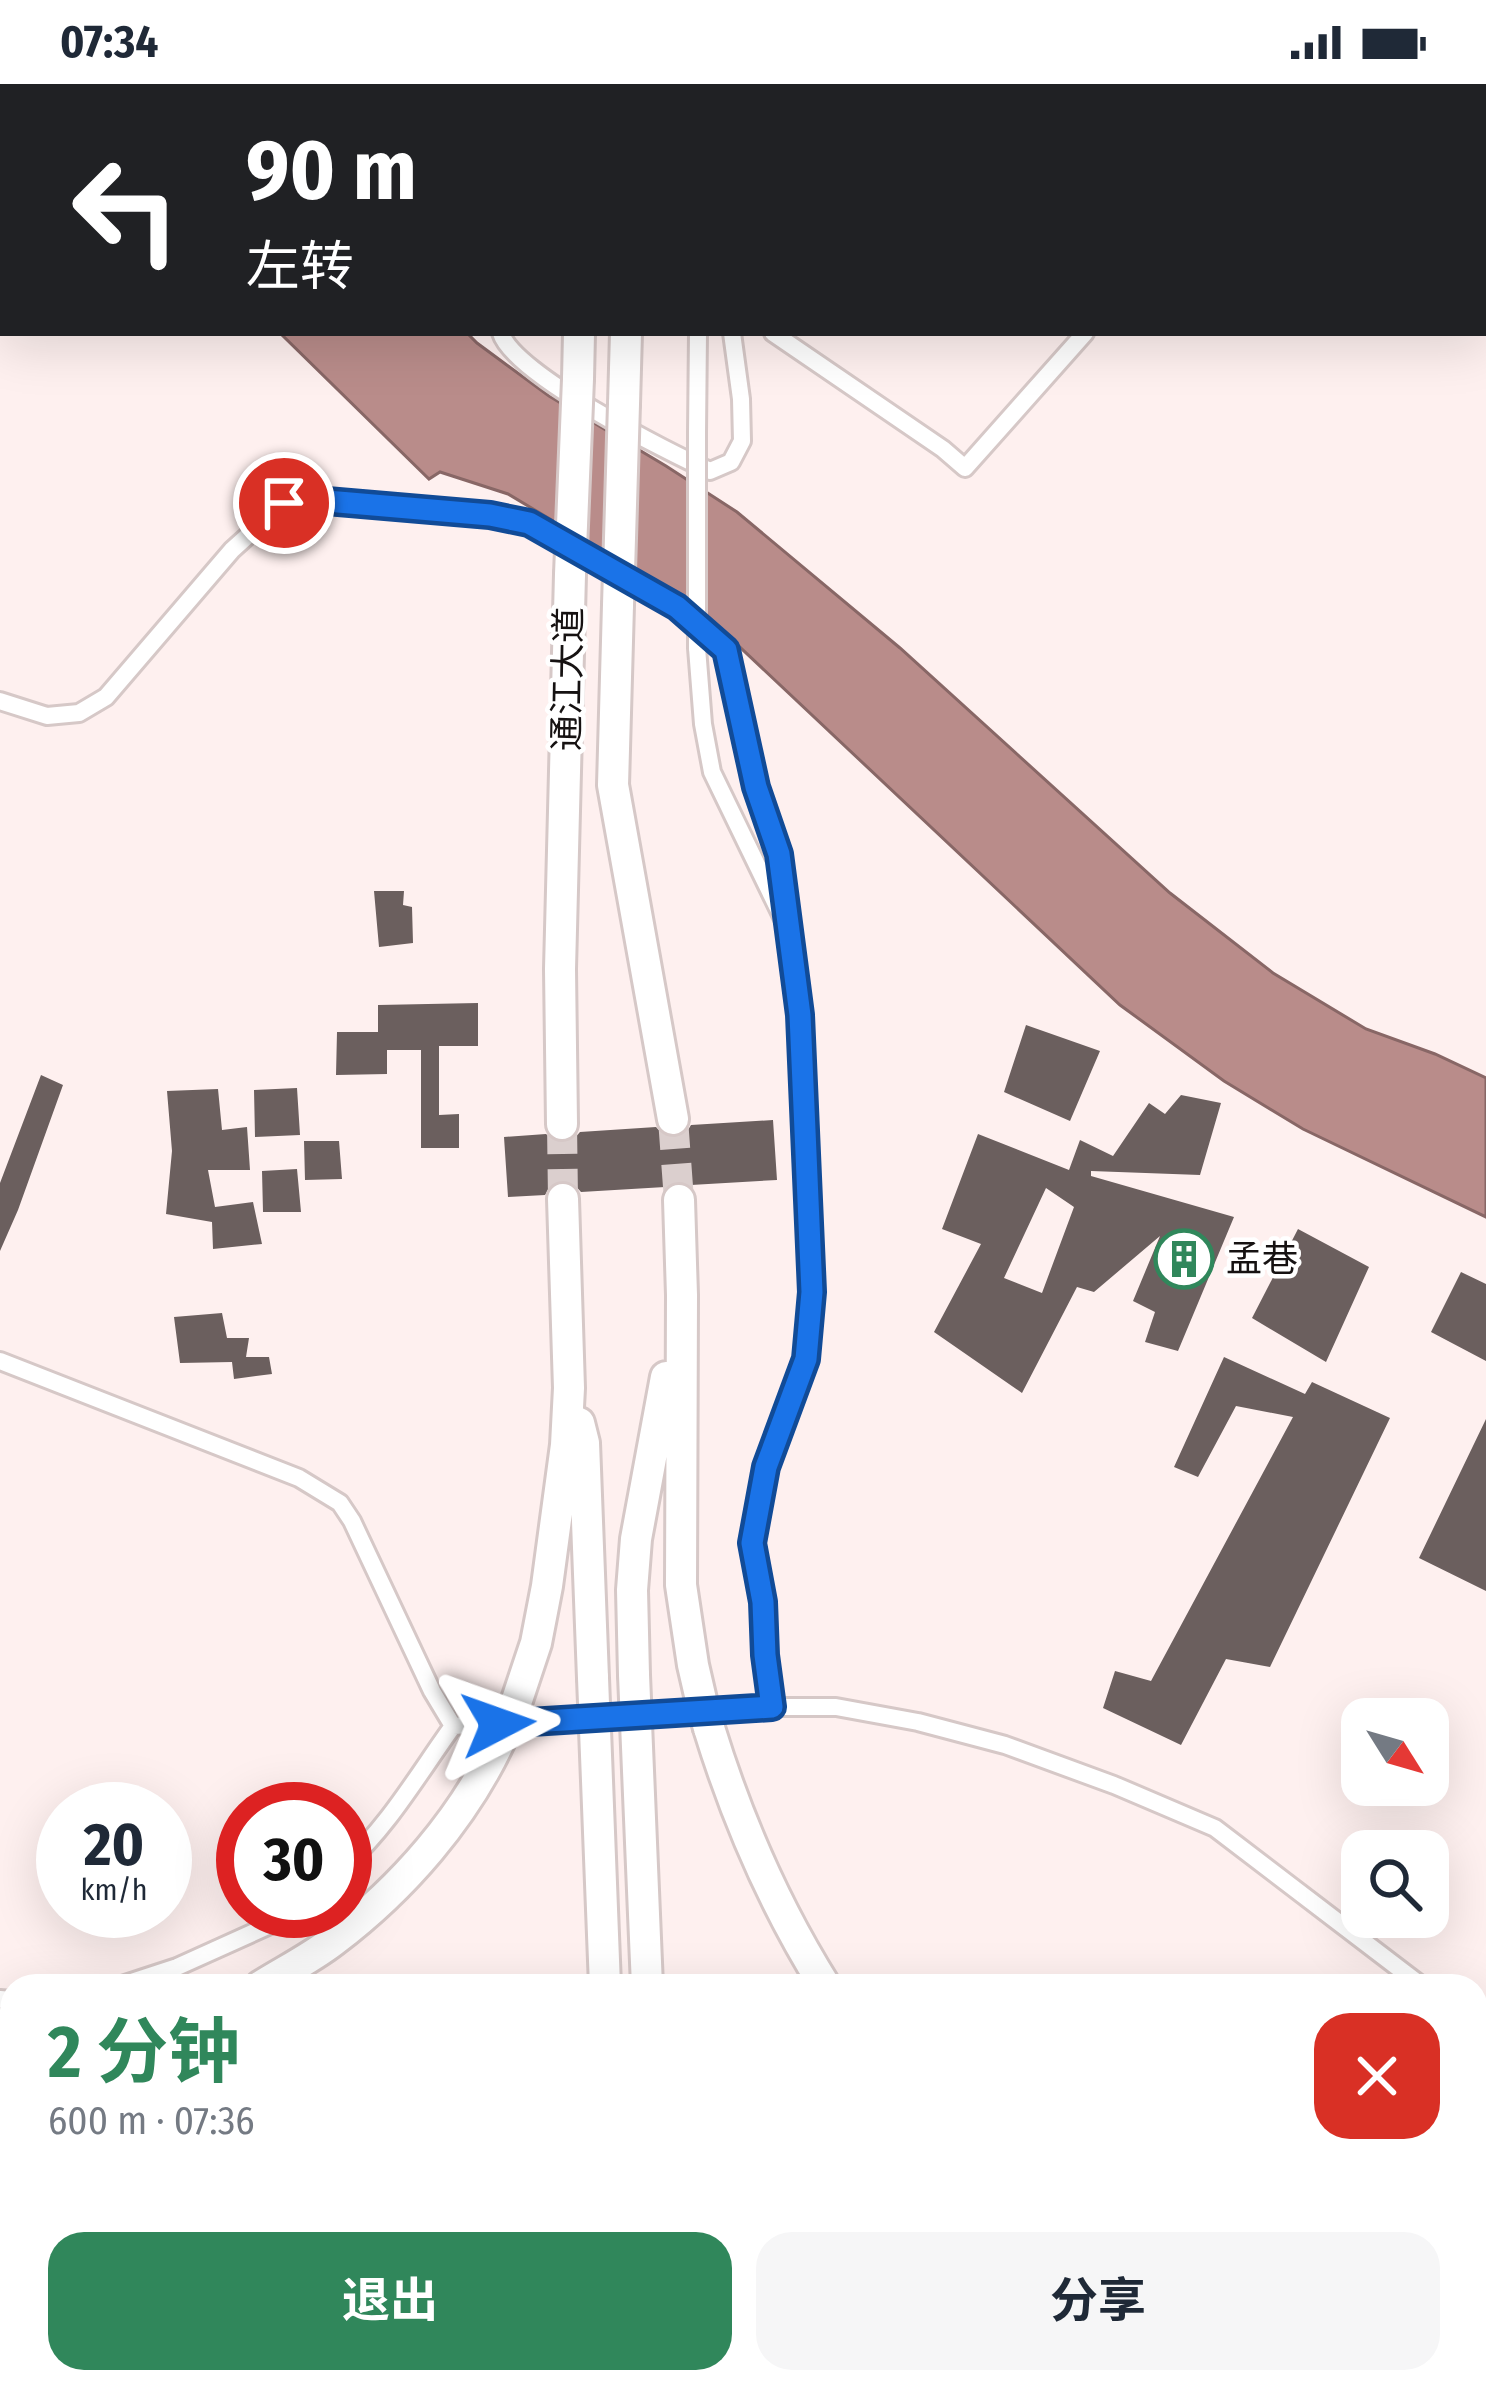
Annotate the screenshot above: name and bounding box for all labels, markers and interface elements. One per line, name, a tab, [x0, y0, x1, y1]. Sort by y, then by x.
text: 07:34	[60, 15, 158, 69]
text: 90 m	[246, 120, 417, 221]
icon: left	[48, 132, 204, 288]
text: 左转	[246, 235, 354, 299]
pin	[233, 452, 335, 554]
icon: arrive	[251, 470, 317, 536]
street label: 通江大道	[545, 607, 591, 751]
building icon: 孟巷	[1153, 1228, 1215, 1290]
place label: 孟巷	[1226, 1237, 1298, 1281]
position arrow	[435, 1661, 561, 1787]
north arrow	[1341, 1698, 1449, 1806]
map controls	[1341, 1698, 1449, 1938]
speed limit sign: 30	[216, 1782, 372, 1938]
text: 20	[84, 1809, 144, 1881]
button: search	[1341, 1830, 1449, 1938]
text: km/h	[81, 1872, 147, 1908]
text: 2 分钟	[48, 2010, 240, 2096]
button: close	[1314, 2013, 1440, 2139]
text: 600 m · 07:36	[48, 2098, 255, 2144]
button: 退出	[48, 2232, 732, 2370]
button: 分享	[756, 2232, 1440, 2370]

